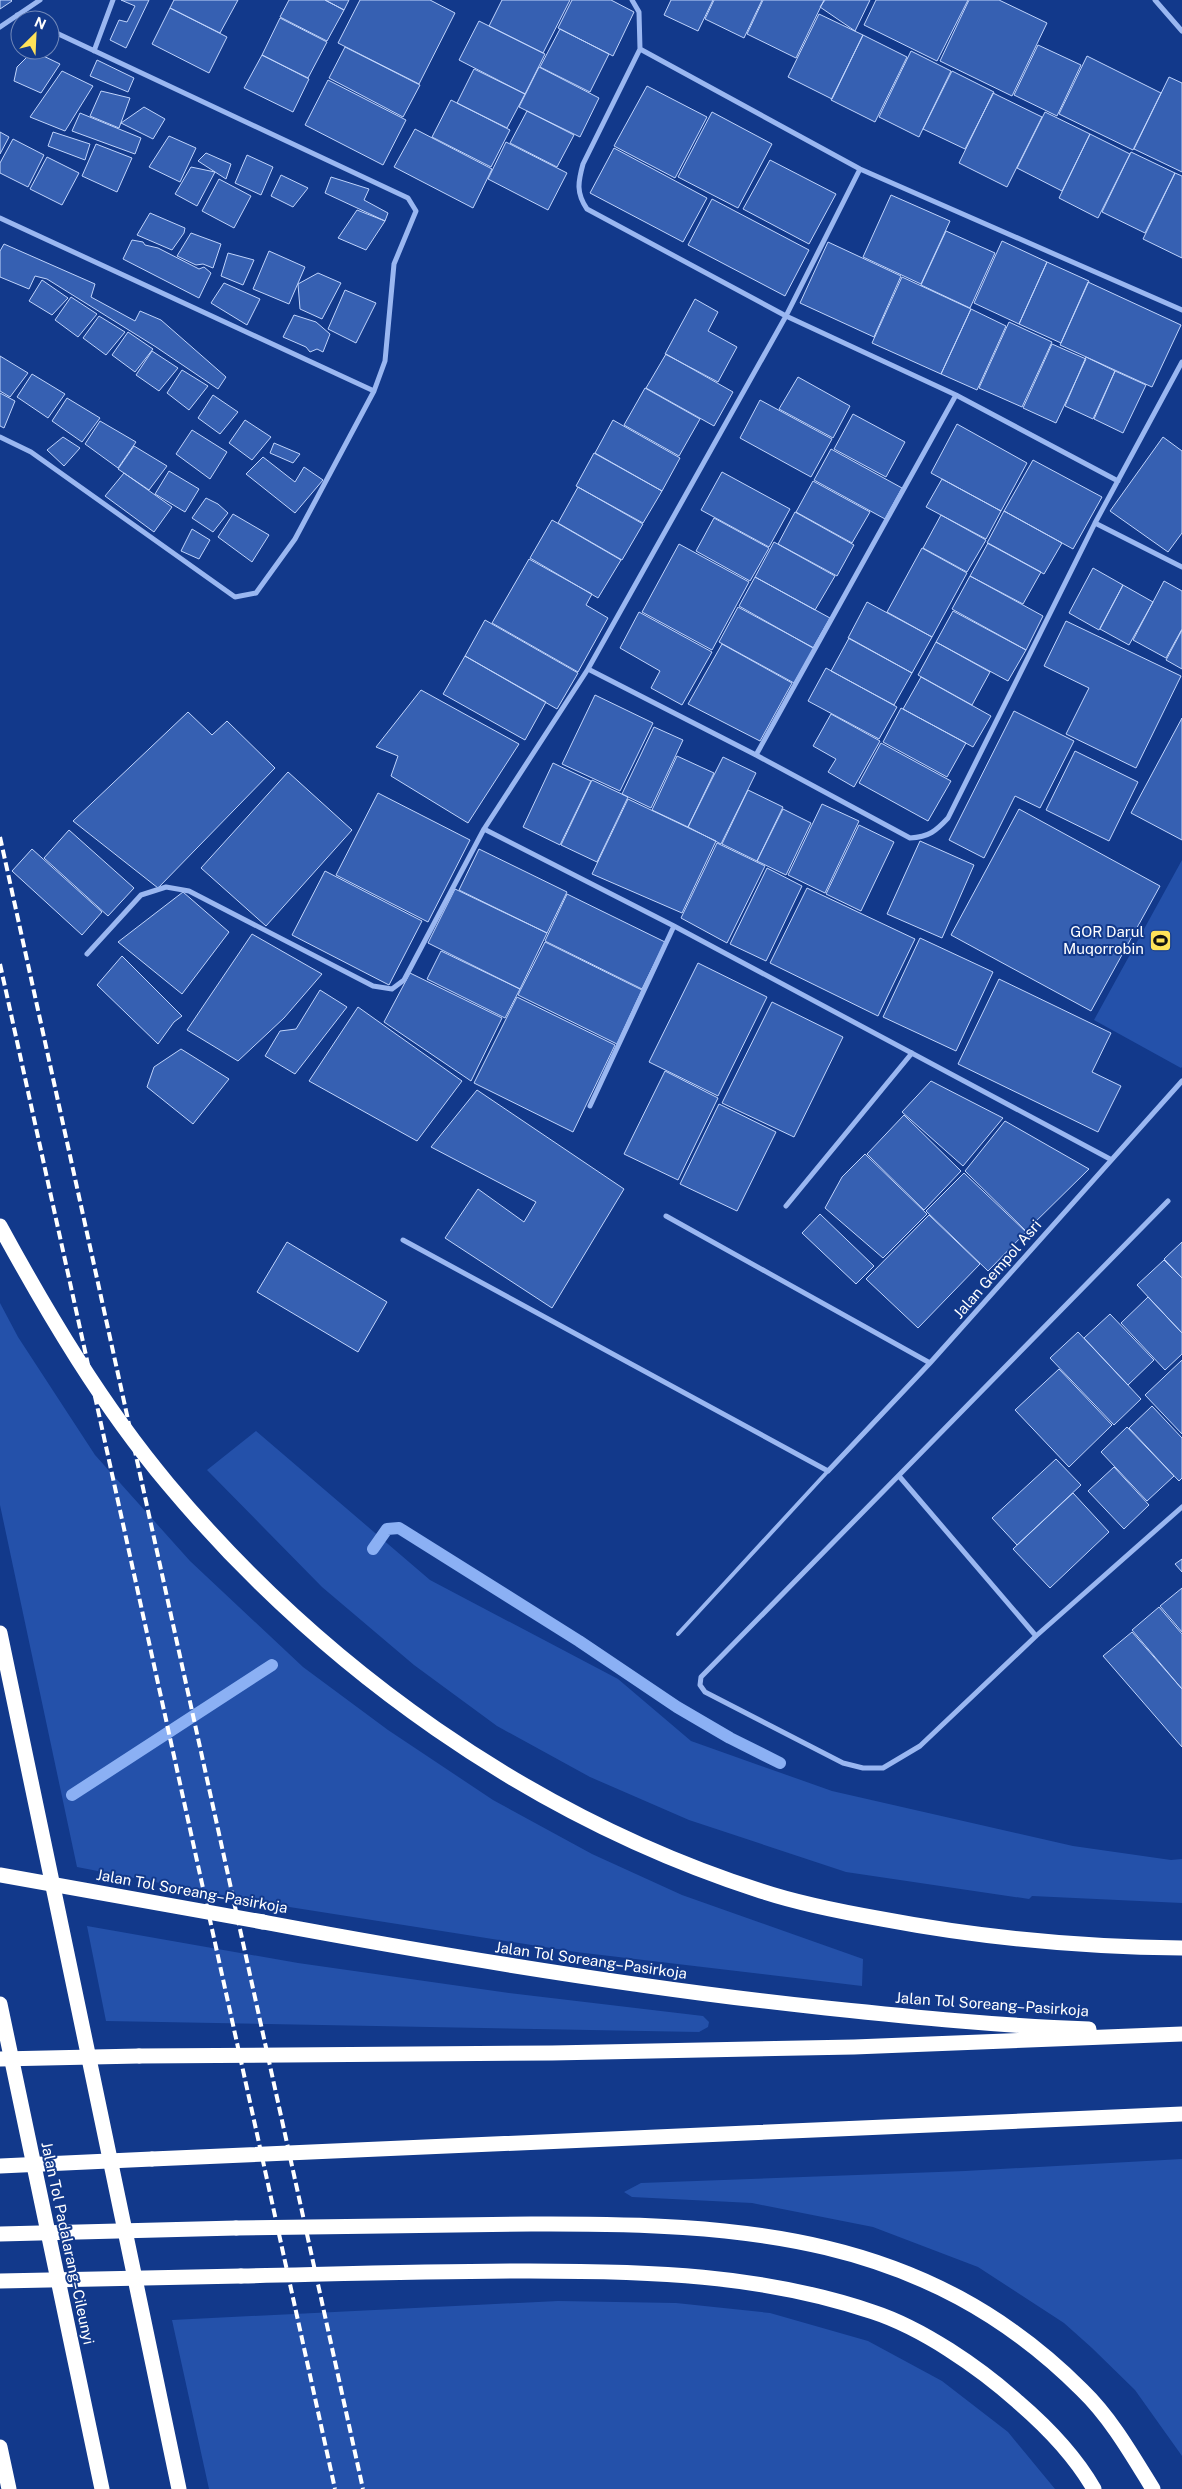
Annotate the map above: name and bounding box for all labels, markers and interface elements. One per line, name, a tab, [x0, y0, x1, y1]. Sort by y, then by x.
north arrow	[10, 10, 60, 60]
text: N	[32, 14, 49, 33]
place label: GOR Darul Muqorrobin	[1063, 923, 1144, 957]
sports icon: GOR Darul Muqorrobin	[1148, 928, 1172, 952]
street label: Jalan Gempol Asri	[950, 1216, 1044, 1322]
street label: Jalan Tol Soreang–Pasirkoja	[95, 1866, 289, 1916]
street label: Jalan Tol Soreang–Pasirkoja	[494, 1938, 688, 1982]
street label: Jalan Tol Soreang–Pasirkoja	[895, 1989, 1089, 2019]
street label: Jalan Tol Padalarang–Cileunyi	[38, 2140, 98, 2346]

